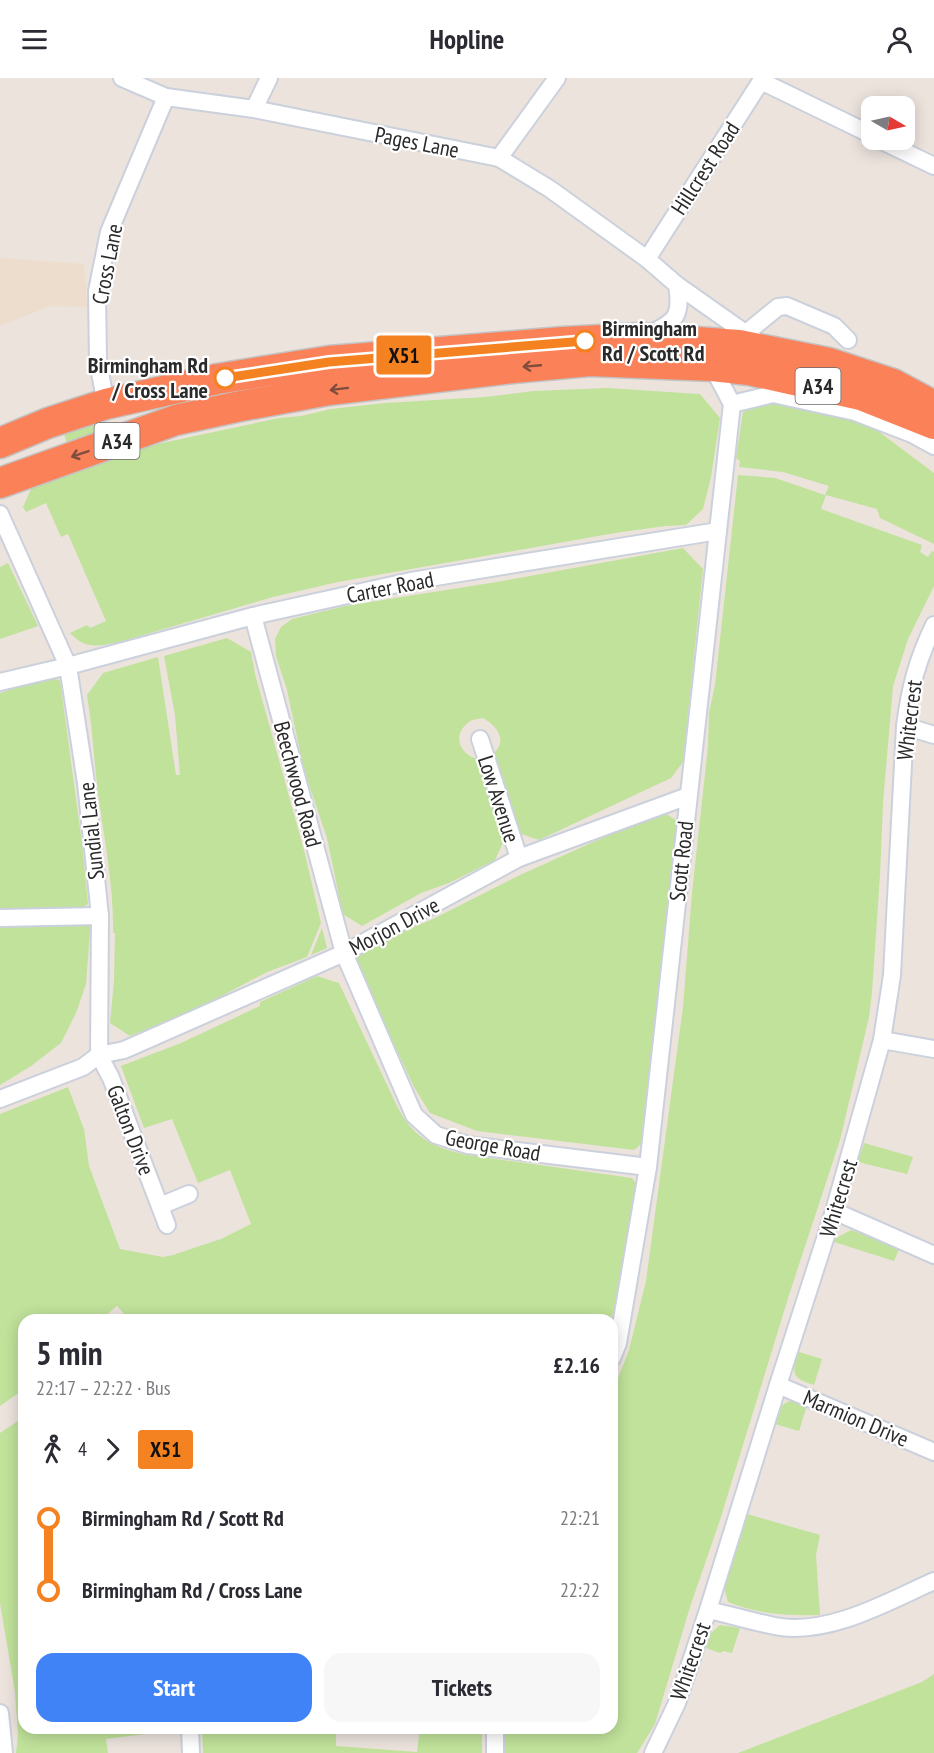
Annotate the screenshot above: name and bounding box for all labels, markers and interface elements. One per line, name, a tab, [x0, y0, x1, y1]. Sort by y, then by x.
text: Hopline	[430, 22, 504, 56]
icon: menu	[18, 23, 51, 56]
icon: person	[883, 23, 916, 56]
north arrow	[861, 96, 915, 150]
map controls	[861, 96, 915, 150]
street label: Hillcrest Road	[665, 116, 745, 220]
street label: Pages Lane	[373, 120, 461, 164]
street label: Cross Lane	[86, 221, 128, 307]
place label: Birmingham Rd / Scott Rd	[602, 314, 705, 367]
marker: Birmingham Rd / Scott Rd	[574, 330, 596, 352]
line badge: X51	[370, 336, 438, 374]
text: X51	[388, 342, 420, 369]
place label: Birmingham Rd / Cross Lane	[88, 351, 208, 404]
one-way arrow	[523, 361, 543, 372]
marker: Birmingham Rd / Cross Lane	[214, 367, 236, 389]
road number: A34	[796, 368, 840, 404]
one-way arrow	[329, 384, 349, 395]
road number: A34	[94, 423, 140, 459]
one-way arrow	[71, 449, 90, 460]
street label: Carter Road	[344, 565, 436, 609]
street label: Whitecrest	[890, 678, 928, 762]
street label: Beechwood Road	[268, 718, 328, 850]
street label: Low Avenue	[472, 752, 526, 846]
street label: Sundial Lane	[72, 781, 110, 881]
street label: Scott Road	[663, 819, 699, 903]
street label: Morjon Drive	[344, 891, 444, 961]
street label: Galton Drive	[101, 1081, 161, 1179]
street label: George Road	[443, 1123, 543, 1167]
street label: Whitecrest	[813, 1155, 863, 1241]
text: 5 min	[36, 1331, 103, 1374]
text: £2.16	[553, 1351, 600, 1379]
text: 22:17 – 22:22 · Bus	[36, 1375, 171, 1401]
street label: Marmion Drive	[799, 1383, 913, 1453]
icon: walk	[36, 1433, 69, 1466]
icon: forward	[96, 1433, 129, 1466]
text: 4	[78, 1436, 87, 1462]
text: X51	[150, 1436, 181, 1463]
text: Birmingham Rd / Scott Rd	[82, 1504, 284, 1532]
text: 22:21	[560, 1505, 600, 1531]
text: Birmingham Rd / Cross Lane	[82, 1576, 302, 1604]
text: 22:22	[560, 1577, 600, 1603]
street label: Whitecrest	[664, 1618, 716, 1704]
button: Start	[36, 1653, 312, 1722]
button: Tickets	[324, 1653, 600, 1722]

